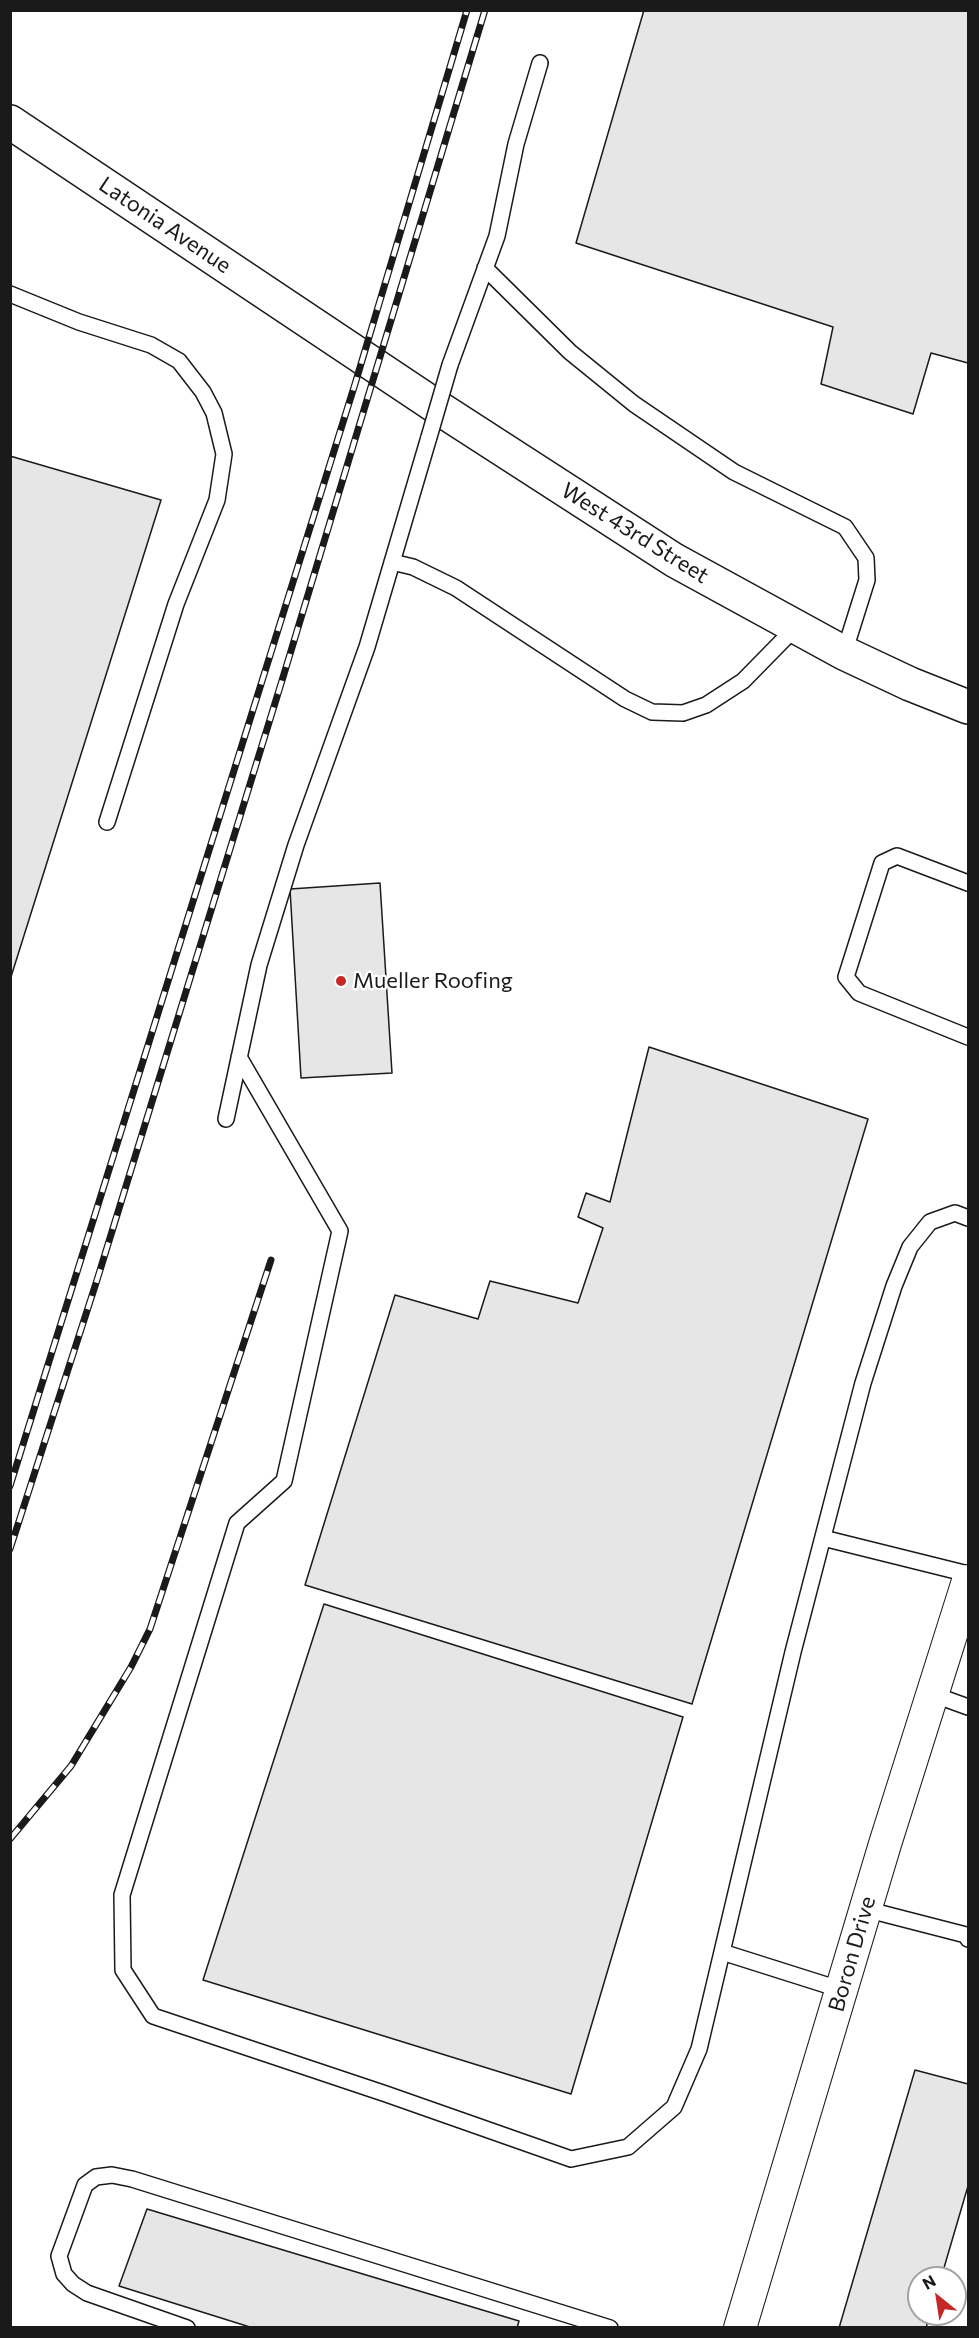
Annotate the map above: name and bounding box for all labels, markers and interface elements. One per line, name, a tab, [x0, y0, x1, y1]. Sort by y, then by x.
street label: Latonia Avenue	[94, 171, 236, 279]
street label: West 43rd Street	[556, 477, 714, 589]
place label: Mueller Roofing	[353, 968, 513, 994]
marker: Mueller Roofing	[334, 974, 348, 988]
street label: Boron Drive	[823, 1893, 881, 2015]
north arrow	[907, 2266, 967, 2326]
text: N	[919, 2270, 939, 2293]

